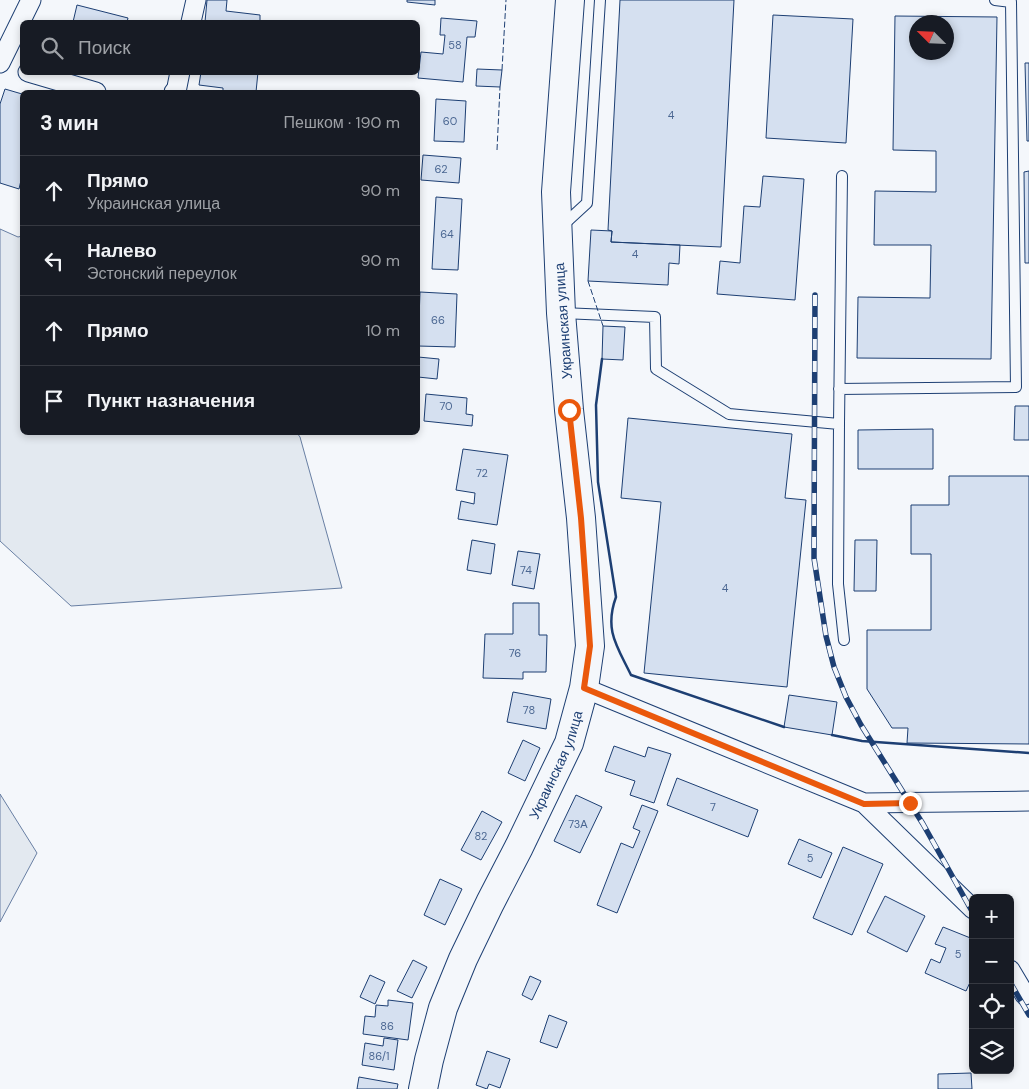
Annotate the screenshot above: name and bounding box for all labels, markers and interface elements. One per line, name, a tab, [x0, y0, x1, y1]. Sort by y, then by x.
north arrow	[909, 15, 954, 60]
search box	[20, 20, 420, 75]
icon: search	[38, 34, 66, 62]
text: Поиск	[78, 35, 131, 60]
house number: 58	[448, 38, 462, 52]
house number: 4	[668, 108, 675, 122]
text: 3 мин	[40, 109, 99, 137]
text: Пешком · 190 m	[284, 112, 400, 133]
house number: 60	[443, 114, 457, 128]
house number: 62	[435, 162, 447, 176]
text: Прямо	[87, 168, 149, 193]
icon: ahead	[40, 177, 68, 205]
text: 90 m	[360, 180, 400, 201]
text: Украинская улица	[87, 193, 220, 214]
house number: 64	[440, 227, 454, 241]
text: Налево	[87, 238, 157, 263]
icon: left	[40, 247, 68, 275]
house number: 4	[632, 247, 639, 261]
text: 90 m	[360, 250, 400, 271]
street label: Украинская улица	[550, 262, 576, 380]
text: Эстонский переулок	[87, 263, 237, 284]
house number: 66	[431, 313, 445, 327]
icon: ahead	[40, 317, 68, 345]
text: Прямо	[87, 318, 149, 343]
text: 10 m	[366, 320, 400, 341]
icon: arrive	[40, 387, 68, 415]
text: Пункт назначения	[87, 388, 255, 413]
house number: 70	[439, 399, 453, 413]
route start	[558, 399, 581, 422]
house number: 72	[476, 466, 488, 480]
house number: 74	[520, 563, 532, 577]
house number: 4	[722, 581, 729, 595]
house number: 76	[509, 646, 521, 660]
house number: 78	[523, 703, 535, 717]
street label: Украинская улица	[525, 708, 586, 822]
route end	[899, 792, 922, 815]
house number: 7	[710, 800, 716, 814]
house number: 73А	[568, 817, 588, 831]
house number: 82	[475, 829, 487, 843]
house number: 5	[807, 851, 814, 865]
map controls	[969, 894, 1014, 1074]
button: +	[969, 894, 1014, 939]
button: −	[969, 939, 1014, 984]
house number: 5	[955, 947, 962, 961]
button: locate	[969, 984, 1014, 1029]
house number: 86	[380, 1019, 394, 1033]
button: layers	[969, 1029, 1014, 1074]
house number: 86/1	[369, 1049, 389, 1063]

